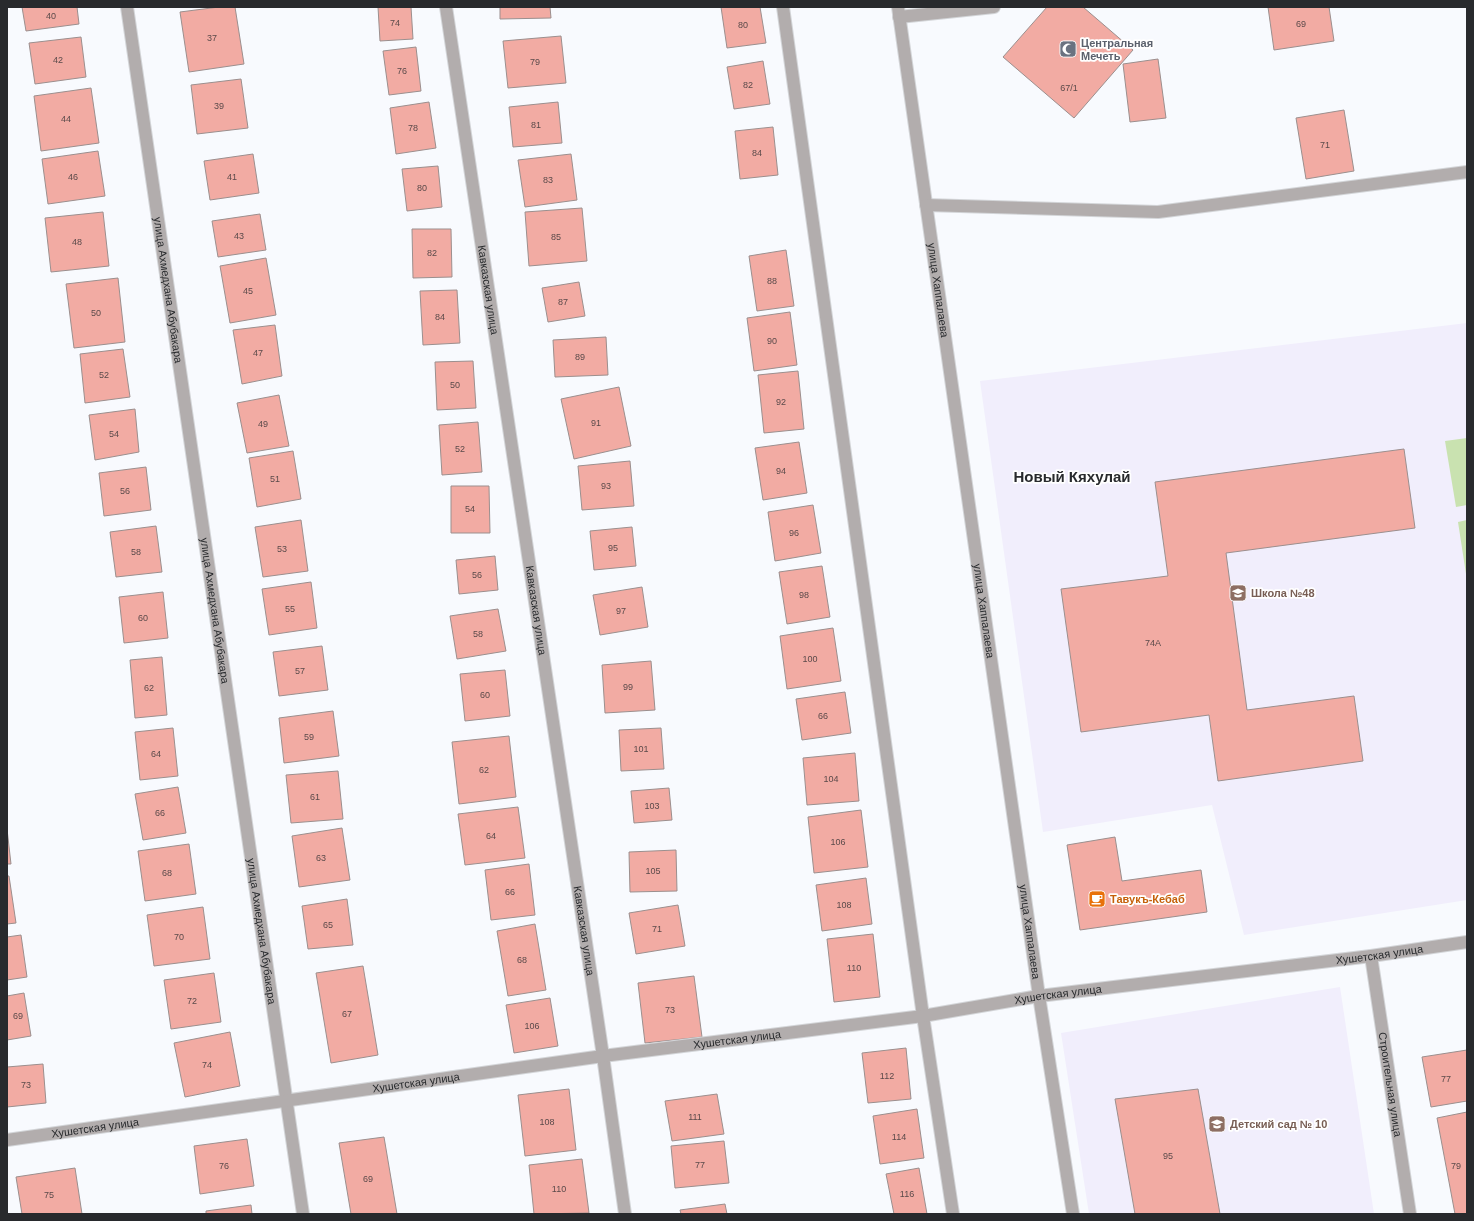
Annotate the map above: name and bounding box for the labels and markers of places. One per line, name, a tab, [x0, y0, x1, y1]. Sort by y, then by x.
place label: Центральная Мечеть	[1081, 37, 1153, 62]
mosque icon: Центральная Мечеть	[1058, 39, 1078, 59]
school or university icon: Школа №48	[1228, 583, 1248, 603]
place label: Школа №48	[1251, 587, 1315, 599]
cafe icon: Тавукъ-Кебаб	[1087, 889, 1107, 909]
place label: Тавукъ-Кебаб	[1110, 893, 1185, 905]
school or university icon: Детский сад № 10	[1207, 1114, 1227, 1134]
place label: Детский сад № 10	[1230, 1118, 1327, 1130]

